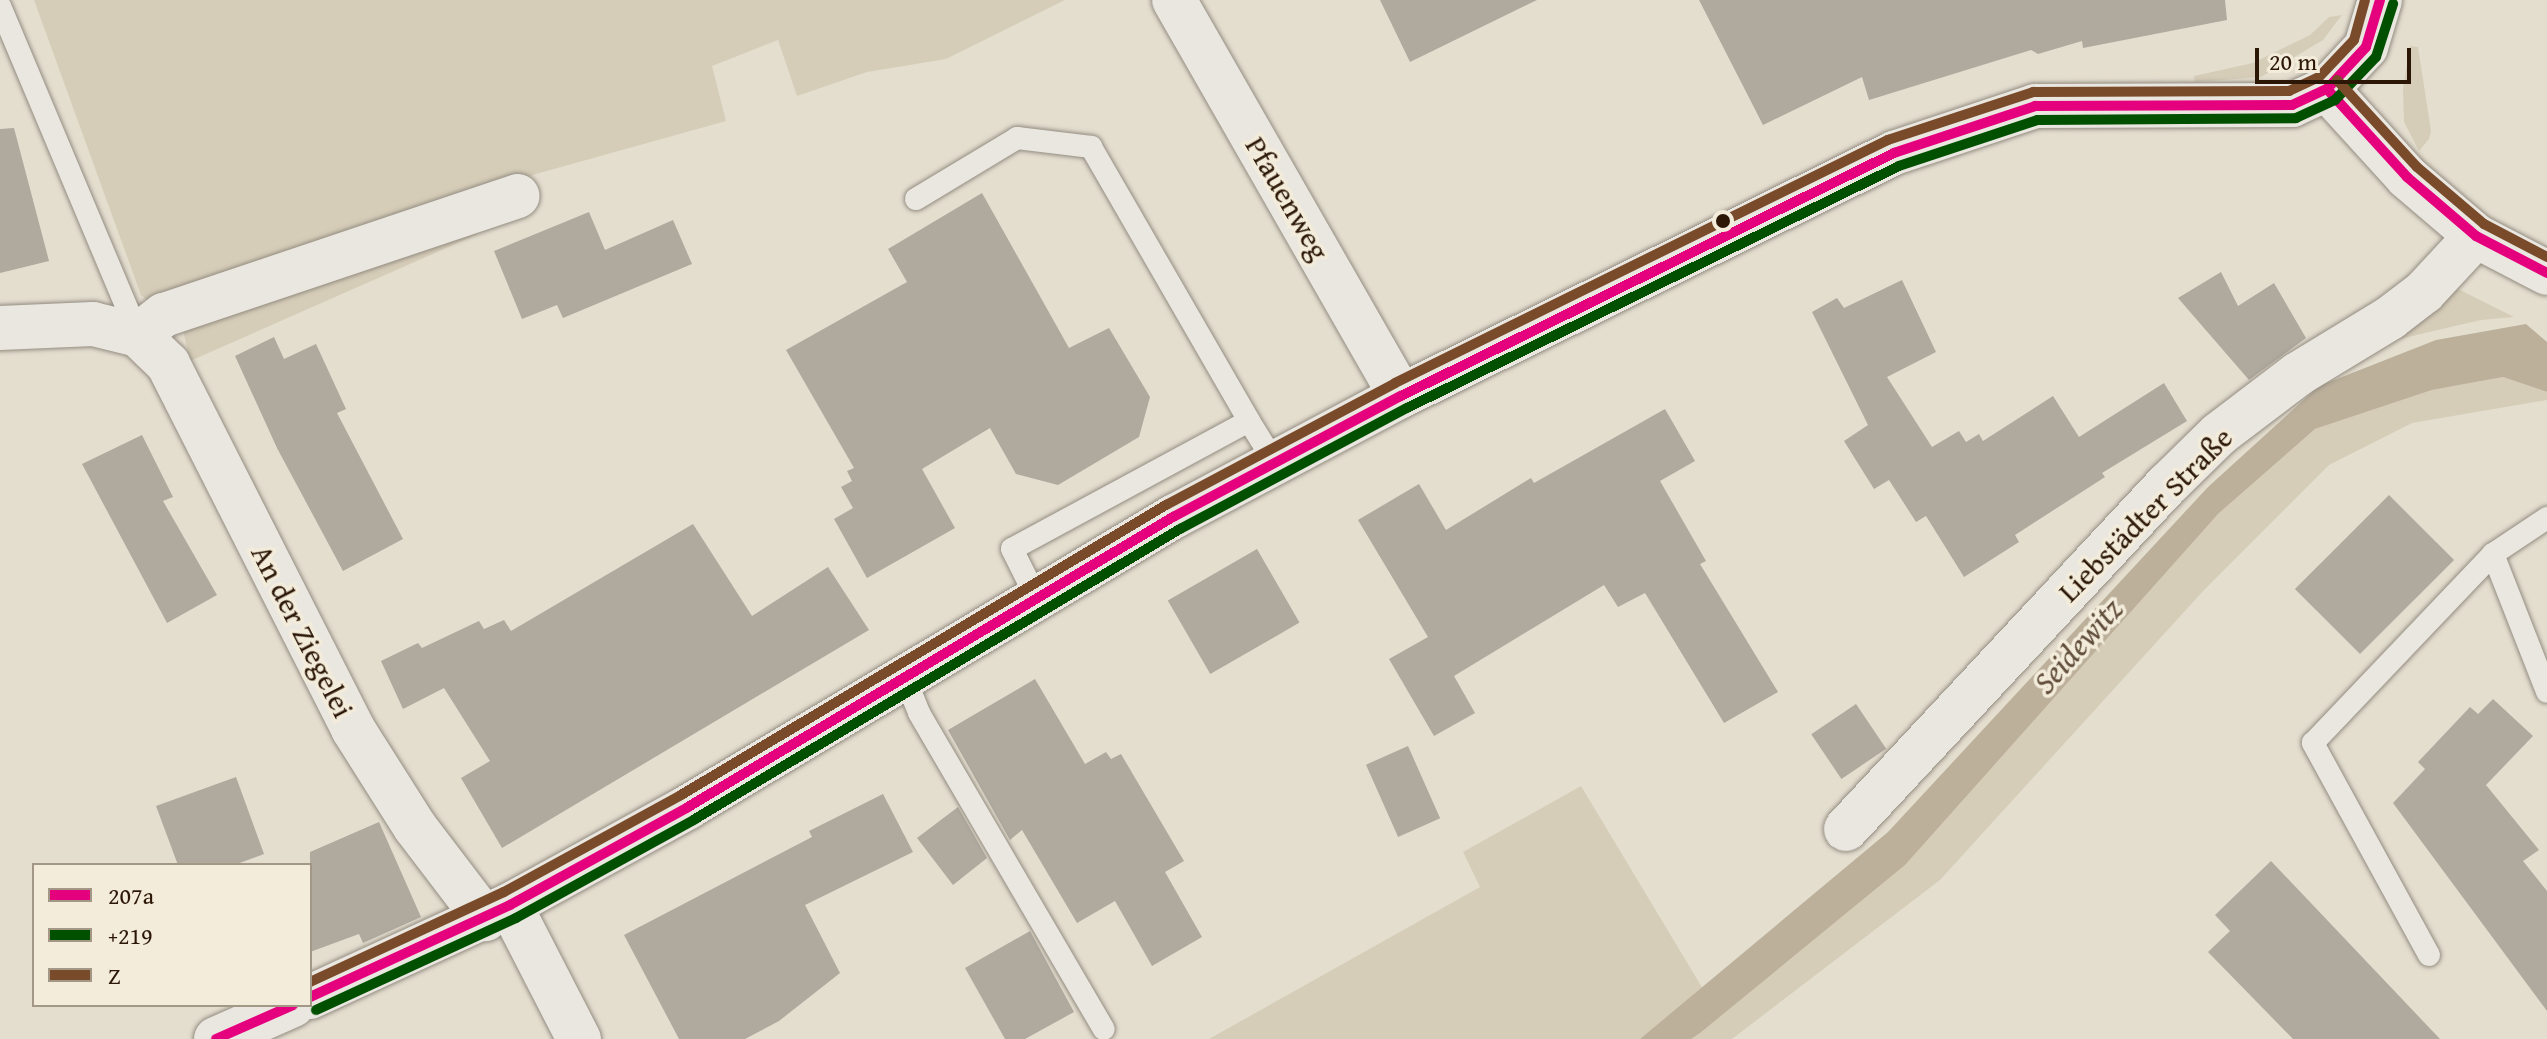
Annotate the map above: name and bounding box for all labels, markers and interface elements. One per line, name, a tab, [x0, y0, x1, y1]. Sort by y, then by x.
scale bar	[2259, 32, 2415, 82]
text: 20 m	[2269, 44, 2317, 79]
street label: Pfauenweg	[1238, 130, 1338, 266]
unlabelled marker	[1715, 213, 1731, 229]
street label: Liebstädter Straße	[2050, 419, 2240, 609]
street label: An der Ziegelei	[244, 539, 362, 723]
water label: Seidewitz	[2025, 590, 2131, 702]
legend	[32, 863, 312, 1007]
text: 207a	[108, 878, 154, 913]
text: +219	[108, 918, 153, 953]
text: Z	[108, 958, 121, 993]

